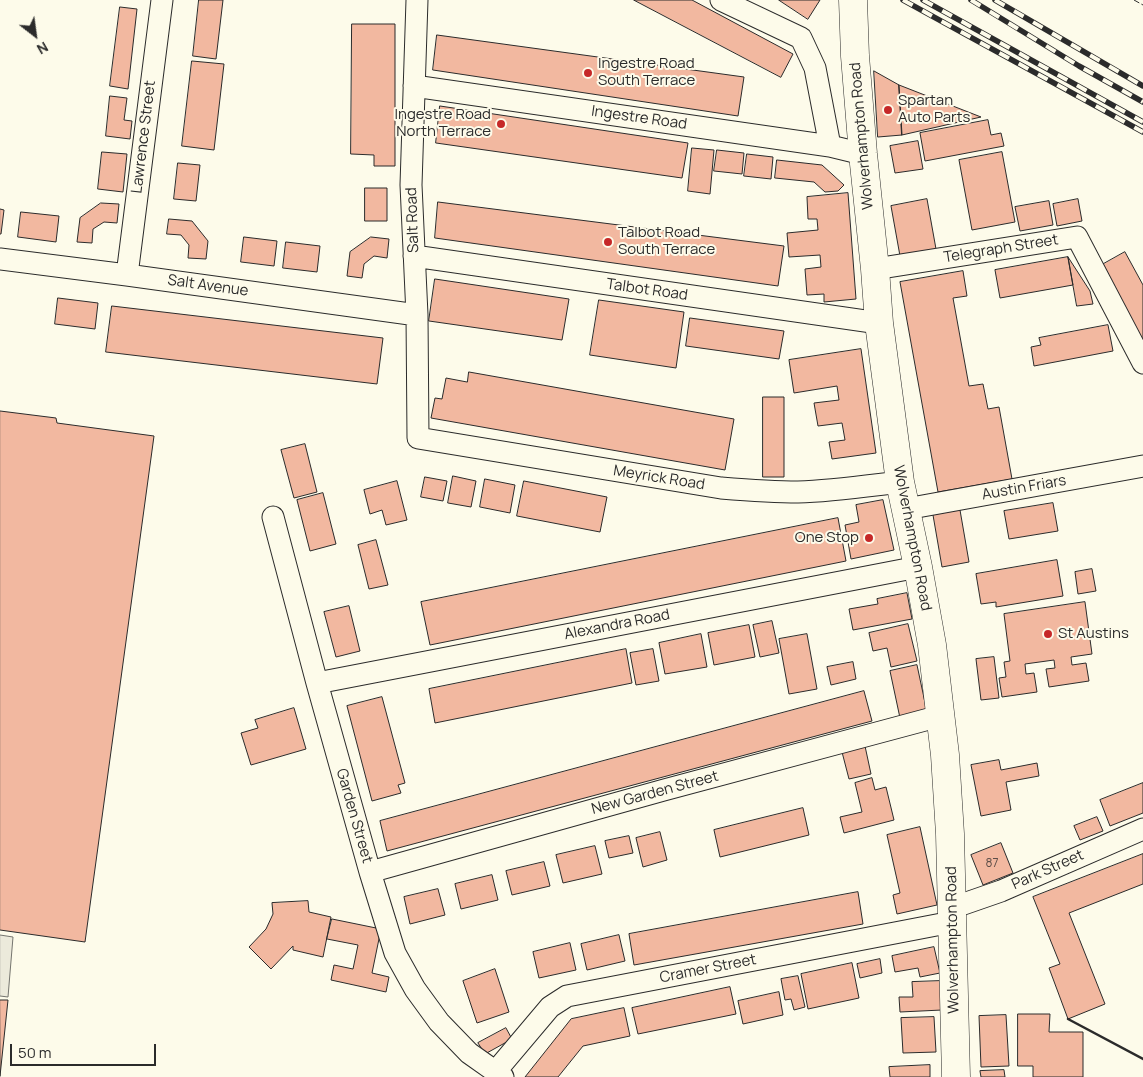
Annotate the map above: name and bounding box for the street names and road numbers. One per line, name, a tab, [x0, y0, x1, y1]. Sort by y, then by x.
street label: Wolverhampton Road	[847, 62, 877, 210]
street label: Lawrence Street	[128, 79, 160, 195]
street label: Ingestre Road	[590, 102, 688, 134]
street label: Salt Road	[403, 187, 423, 253]
street label: Telegraph Street	[942, 231, 1060, 267]
street label: Salt Avenue	[166, 271, 250, 301]
street label: Talbot Road	[605, 275, 689, 305]
street label: Meyrick Road	[612, 462, 706, 494]
street label: Wolverhampton Road	[889, 464, 935, 612]
street label: Austin Friars	[980, 472, 1068, 504]
street label: Alexandra Road	[563, 606, 671, 644]
street label: Garden Street	[332, 767, 376, 865]
street label: New Garden Street	[589, 767, 721, 819]
street label: Park Street	[1009, 846, 1087, 894]
street label: Wolverhampton Road	[943, 866, 963, 1014]
street label: Cramer Street	[658, 951, 758, 987]

